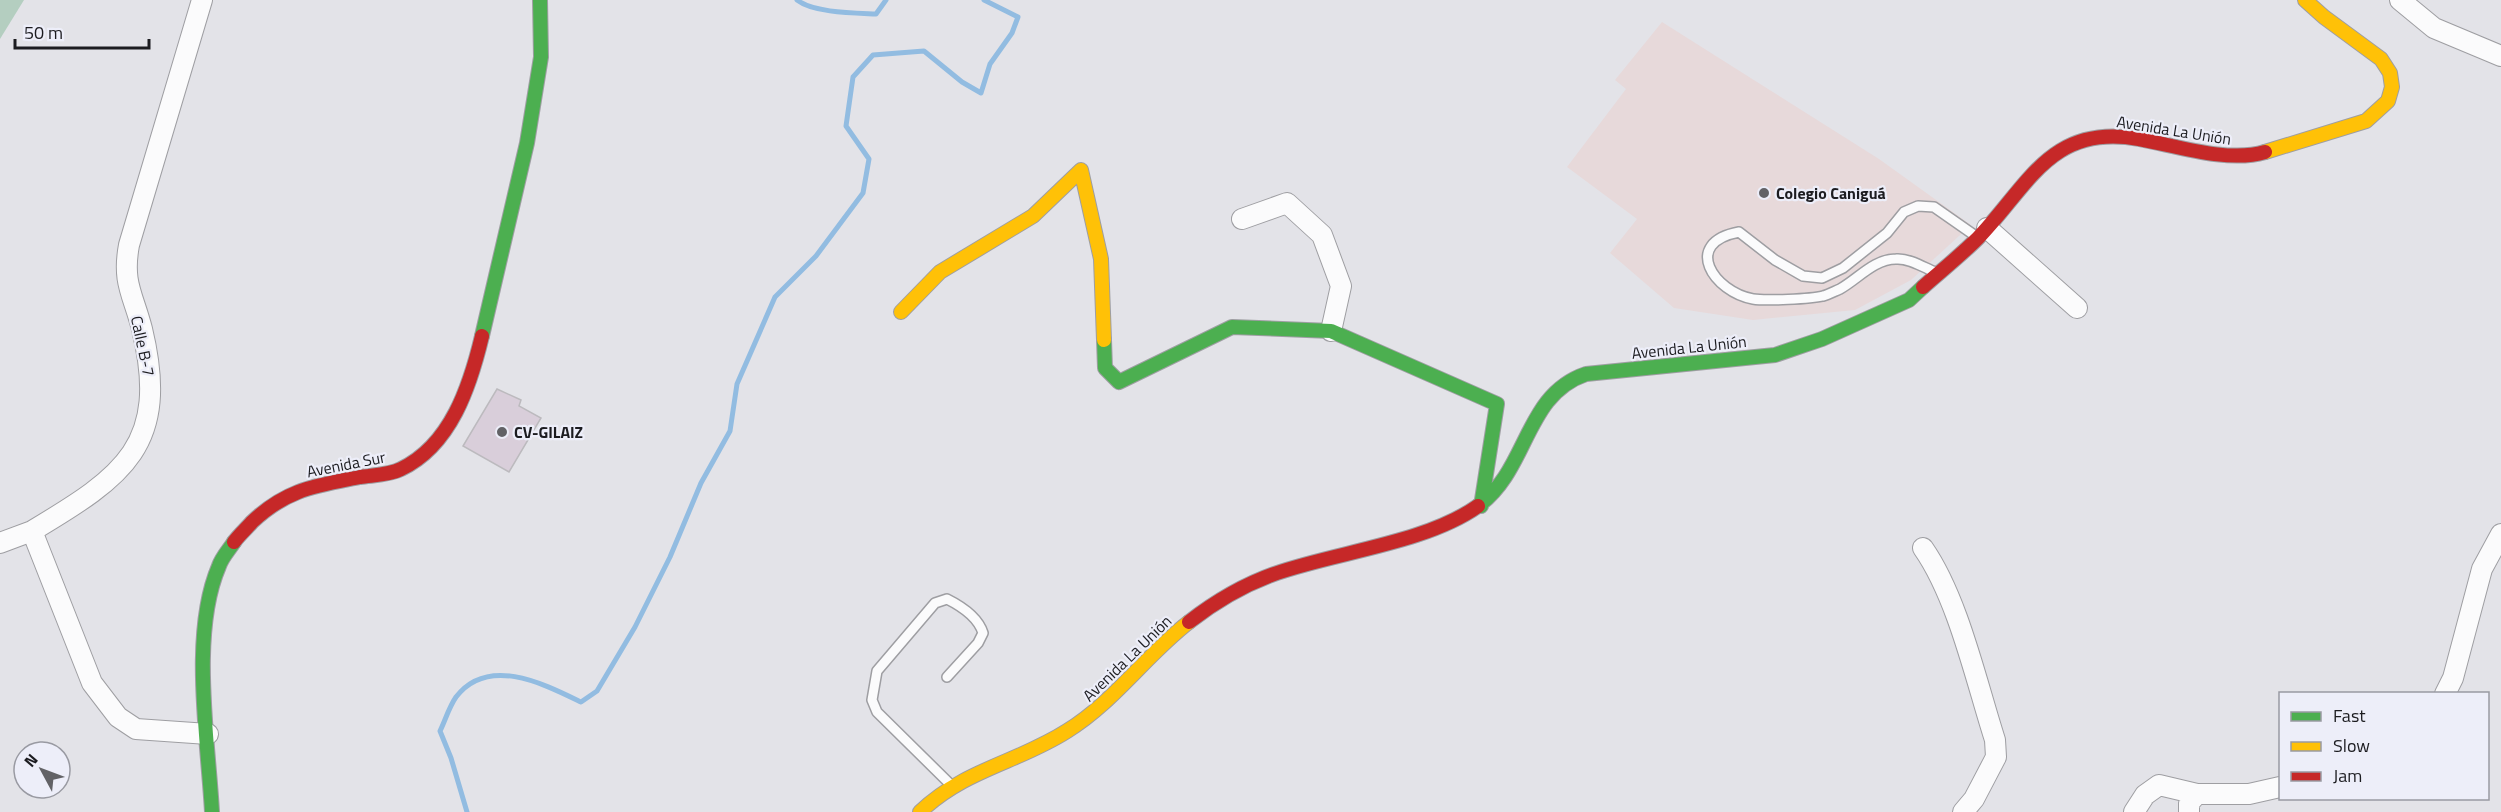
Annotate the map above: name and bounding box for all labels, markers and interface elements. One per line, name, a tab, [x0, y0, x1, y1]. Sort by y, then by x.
scale bar	[15, 12, 148, 50]
text: 50 m	[24, 19, 63, 46]
street label: Avenida La Unión	[2115, 109, 2233, 151]
place label: Colegio Caniguá	[1776, 181, 1886, 205]
marker: Colegio Caniguá	[1757, 186, 1771, 200]
street label: Calle B-7	[125, 313, 161, 379]
street label: Avenida La Unión	[1630, 329, 1748, 365]
place label: CV-GILAIZ	[514, 420, 583, 444]
marker: CV-GILAIZ	[495, 425, 509, 439]
street label: Avenida Sur	[305, 445, 388, 483]
street label: Avenida La Unión	[1077, 609, 1177, 707]
legend	[2279, 692, 2489, 800]
text: Fast	[2333, 702, 2366, 729]
text: Slow	[2333, 732, 2370, 759]
north arrow	[12, 740, 72, 800]
text: N	[18, 748, 43, 772]
text: Jam	[2333, 762, 2362, 789]

